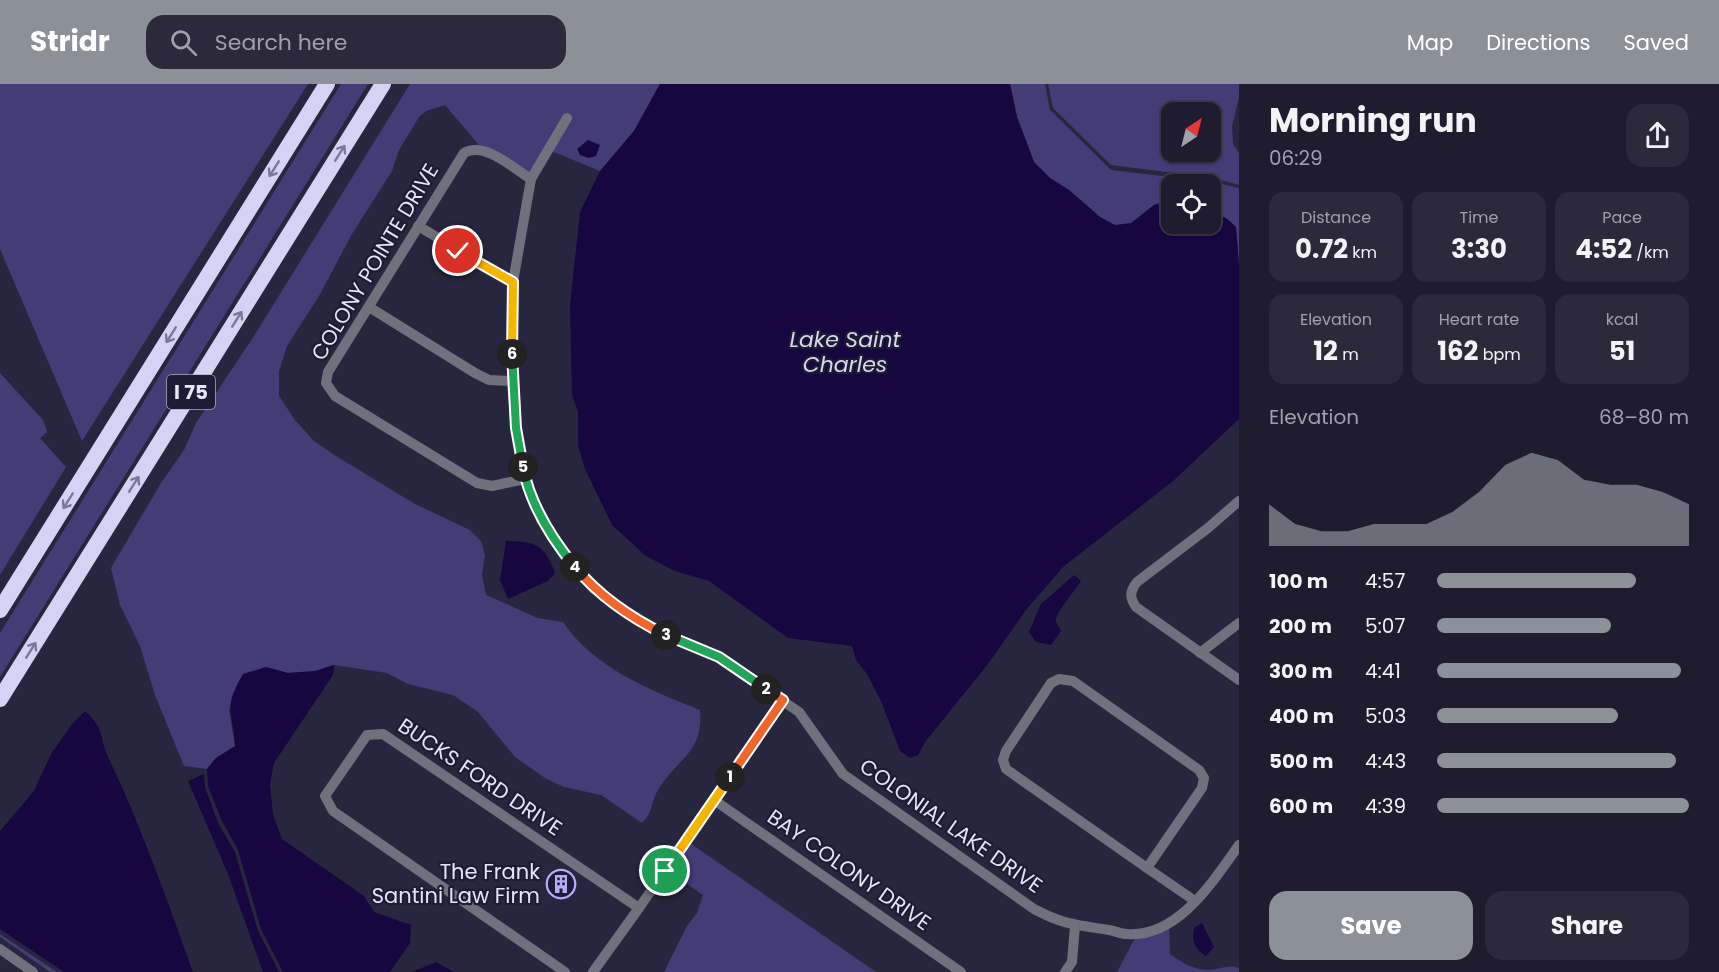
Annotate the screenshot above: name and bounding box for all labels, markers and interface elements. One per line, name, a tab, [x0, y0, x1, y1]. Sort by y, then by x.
search box	[146, 15, 566, 69]
text: Stridr	[30, 22, 110, 61]
icon: search	[167, 26, 200, 59]
text: Search here	[215, 27, 347, 58]
text: Map	[1407, 28, 1453, 57]
text: Directions	[1486, 28, 1590, 57]
text: Saved	[1623, 28, 1689, 57]
text: Morning run	[1269, 97, 1477, 144]
north arrow	[1161, 102, 1221, 162]
map controls	[1161, 102, 1221, 234]
button: share	[1626, 104, 1689, 167]
text: 06:29	[1269, 144, 1323, 172]
one-way arrow	[334, 145, 346, 162]
street label: COLONY POINTE DRIVE	[304, 158, 445, 366]
one-way arrow	[268, 160, 280, 177]
button: locate	[1161, 174, 1221, 234]
text: Distance	[1301, 206, 1371, 229]
text: Time	[1460, 206, 1499, 229]
text: Pace	[1602, 206, 1642, 229]
pin	[432, 225, 483, 276]
text: 0.72	[1295, 231, 1348, 267]
text: 3:30	[1451, 231, 1507, 267]
text: 4:52	[1575, 231, 1632, 267]
icon: check	[441, 234, 474, 267]
text: km	[1348, 241, 1377, 264]
text: /km	[1632, 241, 1669, 264]
text: Elevation	[1300, 308, 1372, 331]
text: Heart rate	[1439, 308, 1519, 331]
text: kcal	[1606, 308, 1638, 331]
one-way arrow	[230, 310, 243, 327]
water label: Lake Saint Charles	[789, 324, 902, 380]
one-way arrow	[165, 326, 177, 343]
text: 12	[1313, 333, 1338, 369]
text: 162	[1437, 333, 1478, 369]
text: 51	[1609, 333, 1635, 369]
pin: 6	[497, 339, 527, 369]
text: 6	[507, 342, 517, 365]
text: m	[1338, 343, 1359, 366]
text: bpm	[1478, 343, 1521, 366]
road number: I 75	[167, 375, 215, 409]
text: Elevation	[1269, 403, 1359, 431]
text: 68–80 m	[1599, 403, 1689, 431]
pin: 5	[508, 452, 538, 482]
text: 5	[518, 455, 528, 478]
one-way arrow	[128, 476, 140, 493]
one-way arrow	[62, 492, 74, 509]
pin: 4	[560, 552, 590, 582]
text: 4	[570, 555, 580, 578]
text: 100 m	[1269, 567, 1328, 595]
text: 4:57	[1365, 567, 1405, 595]
text: 200 m	[1269, 612, 1332, 640]
text: 5:07	[1365, 612, 1405, 640]
pin: 3	[651, 620, 681, 650]
text: 3	[661, 623, 671, 646]
one-way arrow	[25, 642, 37, 659]
text: 300 m	[1269, 657, 1333, 685]
text: 4:41	[1365, 657, 1401, 685]
pin: 2	[751, 674, 781, 704]
text: 2	[761, 677, 771, 700]
text: 400 m	[1269, 702, 1334, 730]
text: 5:03	[1365, 702, 1406, 730]
street label: BUCKS FORD DRIVE	[393, 711, 568, 842]
text: 500 m	[1269, 747, 1334, 775]
text: 4:43	[1365, 747, 1406, 775]
street label: COLONIAL LAKE DRIVE	[854, 751, 1048, 900]
pin: 1	[715, 762, 745, 792]
text: 1	[727, 765, 733, 788]
text: 600 m	[1269, 792, 1333, 820]
text: 4:39	[1365, 792, 1406, 820]
street label: BAY COLONY DRIVE	[762, 802, 937, 937]
pin	[639, 845, 690, 896]
icon: arrive	[648, 854, 681, 887]
place label: The Frank Santini Law Firm	[372, 857, 540, 910]
building icon: The Frank Santini Law Firm	[545, 868, 577, 900]
button: Save	[1269, 891, 1473, 960]
button: Share	[1485, 891, 1689, 960]

